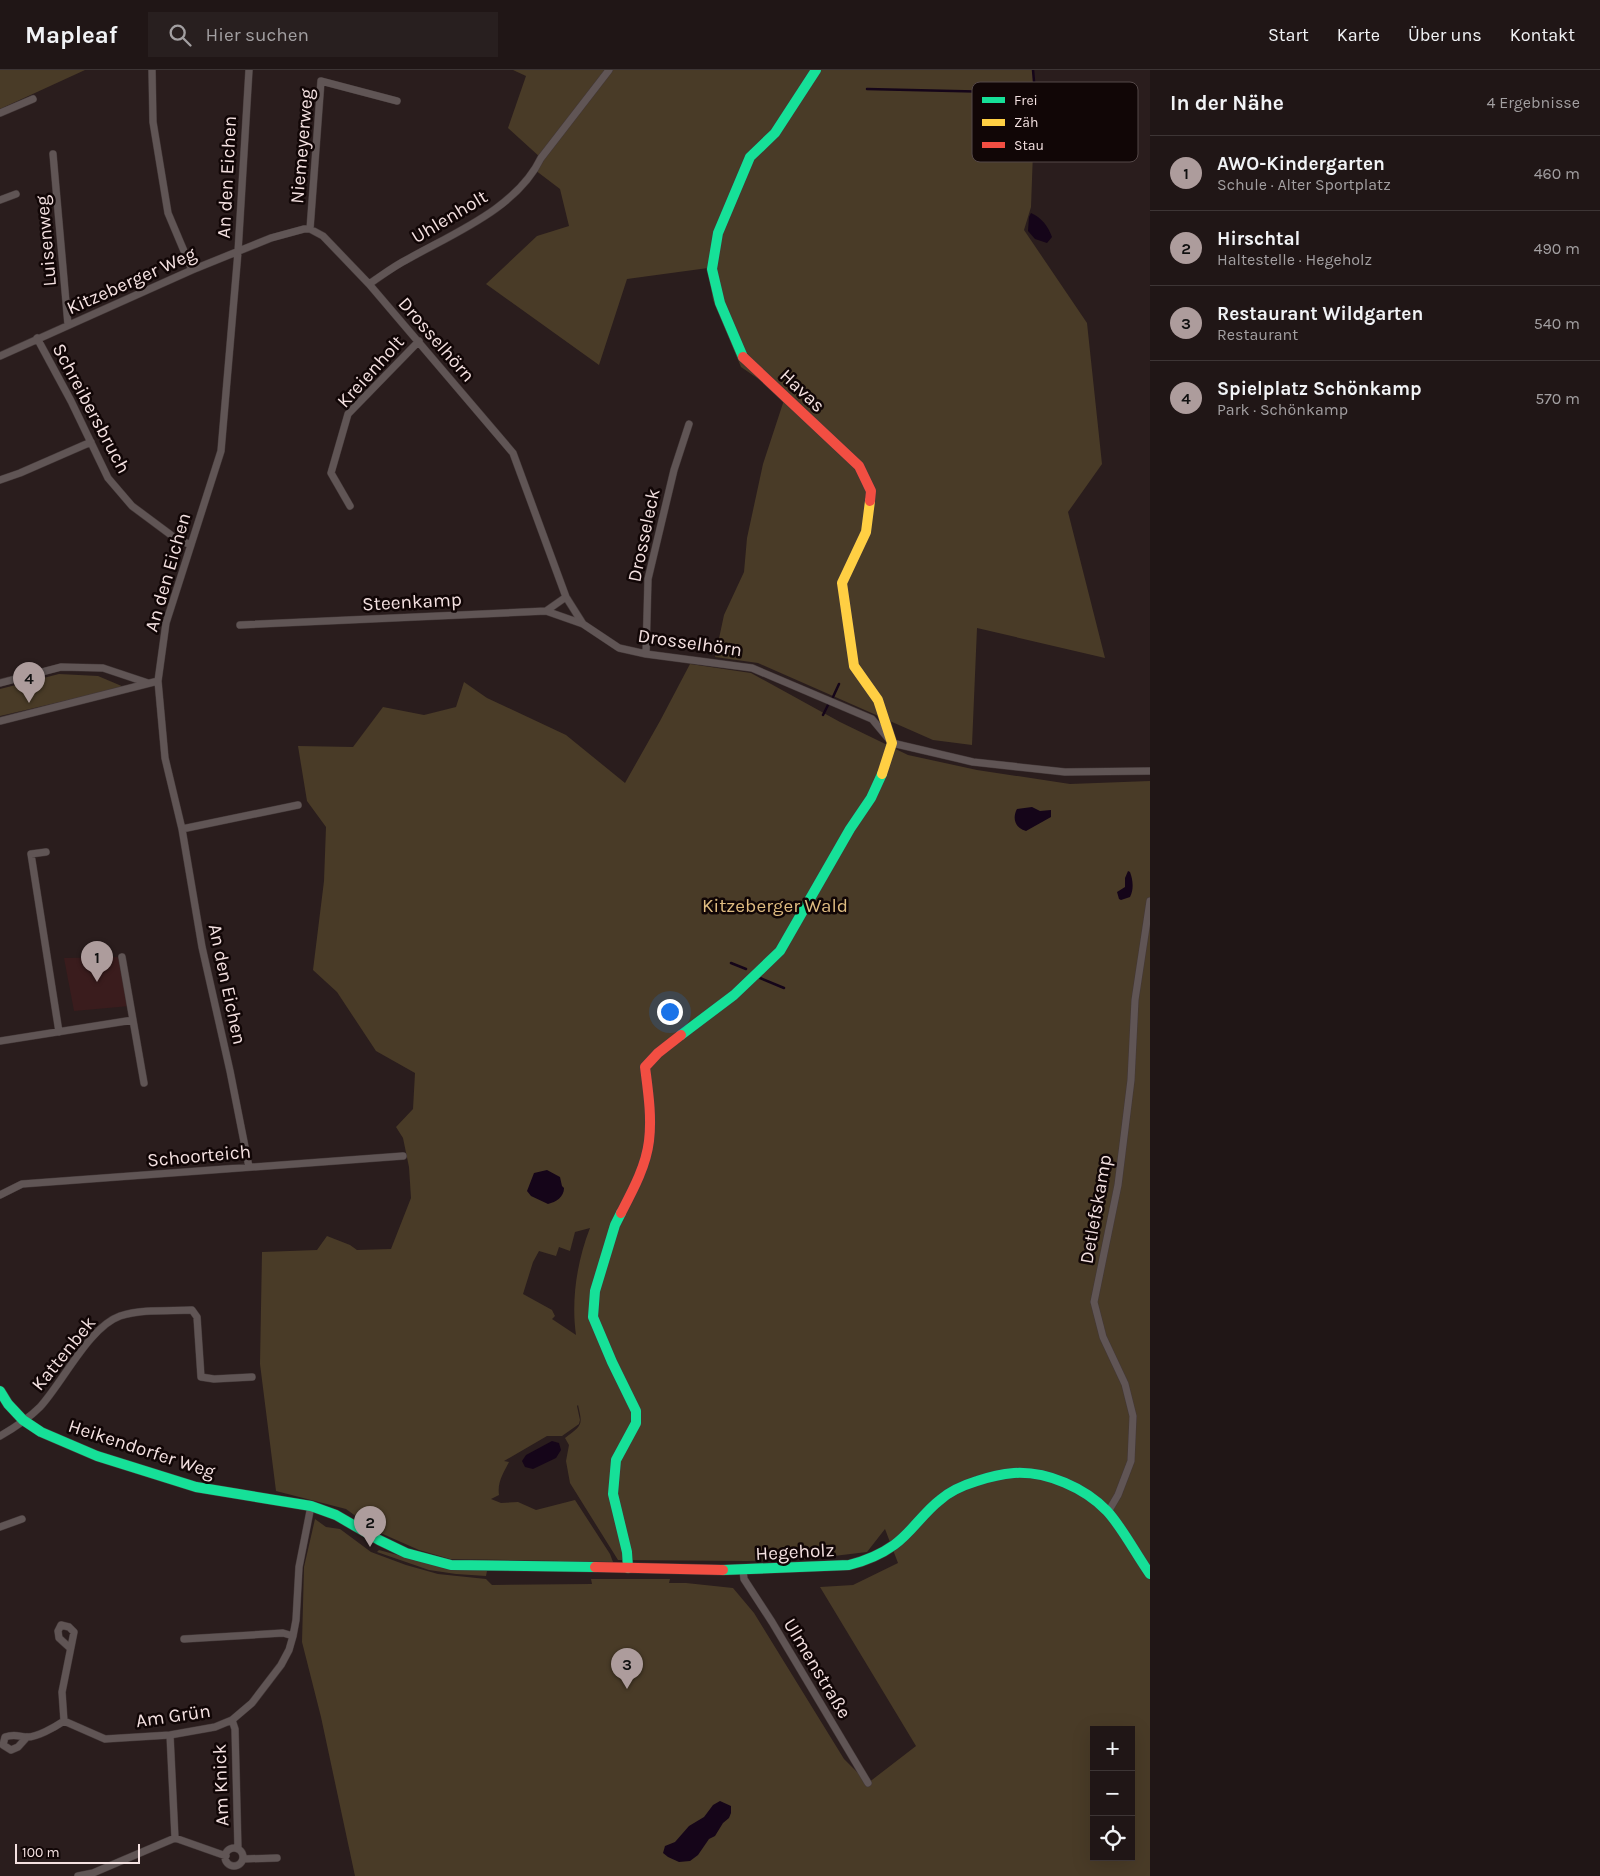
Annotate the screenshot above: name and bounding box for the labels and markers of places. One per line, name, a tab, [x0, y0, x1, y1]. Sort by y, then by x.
pin: 4	[13, 662, 45, 703]
pin: 1	[81, 941, 113, 982]
pin: 2	[354, 1506, 386, 1547]
pin: 3	[611, 1648, 643, 1689]

